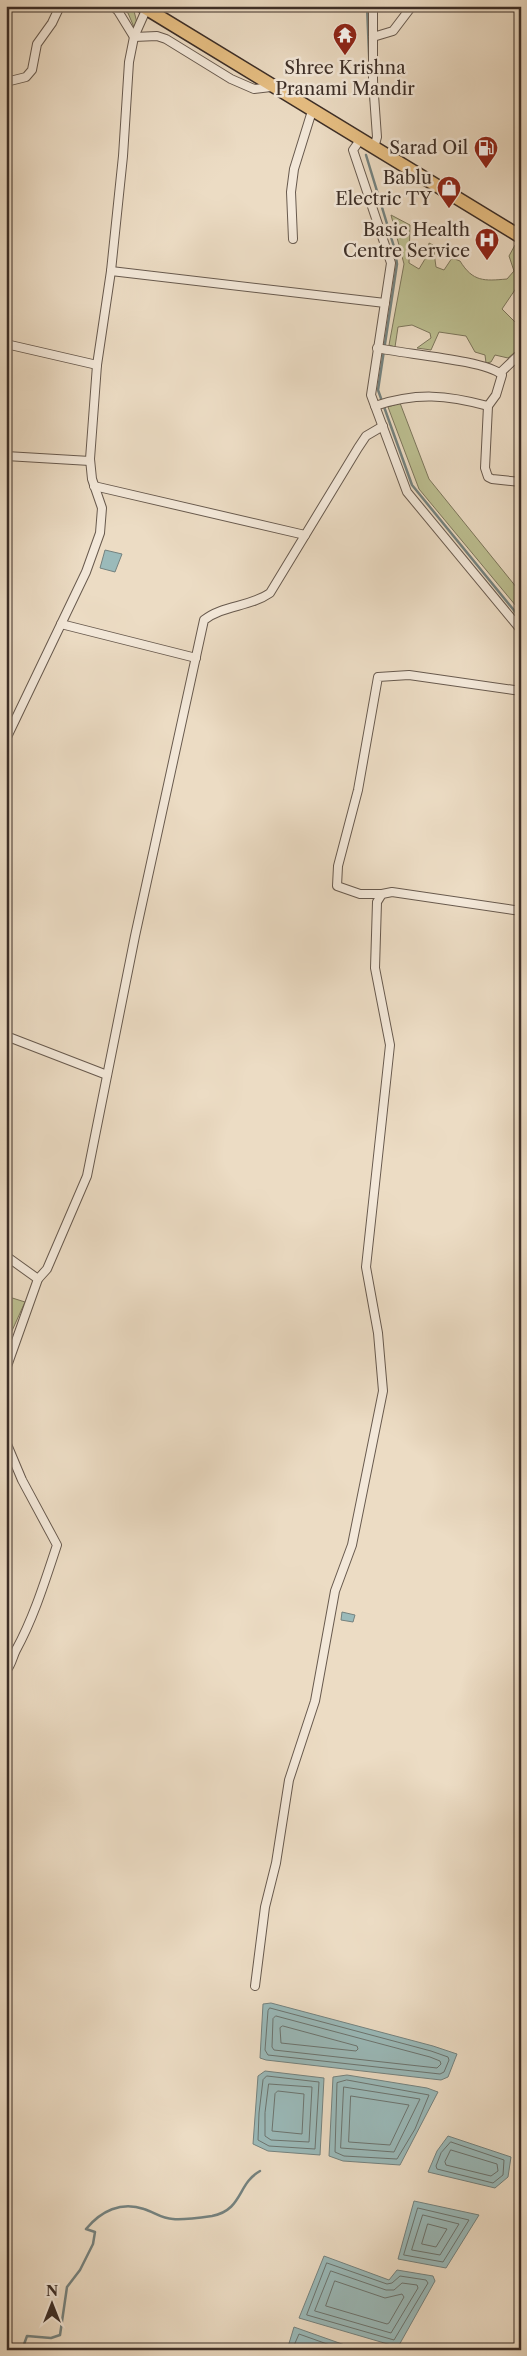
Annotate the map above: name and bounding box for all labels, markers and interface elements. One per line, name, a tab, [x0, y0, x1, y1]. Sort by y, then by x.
temple icon: Shree Krishna Pranami Mandir	[332, 22, 358, 56]
place label: Shree Krishna Pranami Mandir	[275, 57, 415, 100]
fuel station icon: Sarad Oil	[473, 135, 499, 169]
place label: Sarad Oil	[389, 137, 468, 159]
place label: Bablu Electric TY	[335, 167, 433, 210]
shop icon: Bablu Electric TY	[436, 175, 462, 209]
place label: Basic Health Centre Service	[343, 219, 470, 262]
hospital icon: Basic Health Centre Service	[474, 227, 500, 261]
north arrow	[28, 2278, 78, 2328]
text: N	[46, 2282, 58, 2300]

